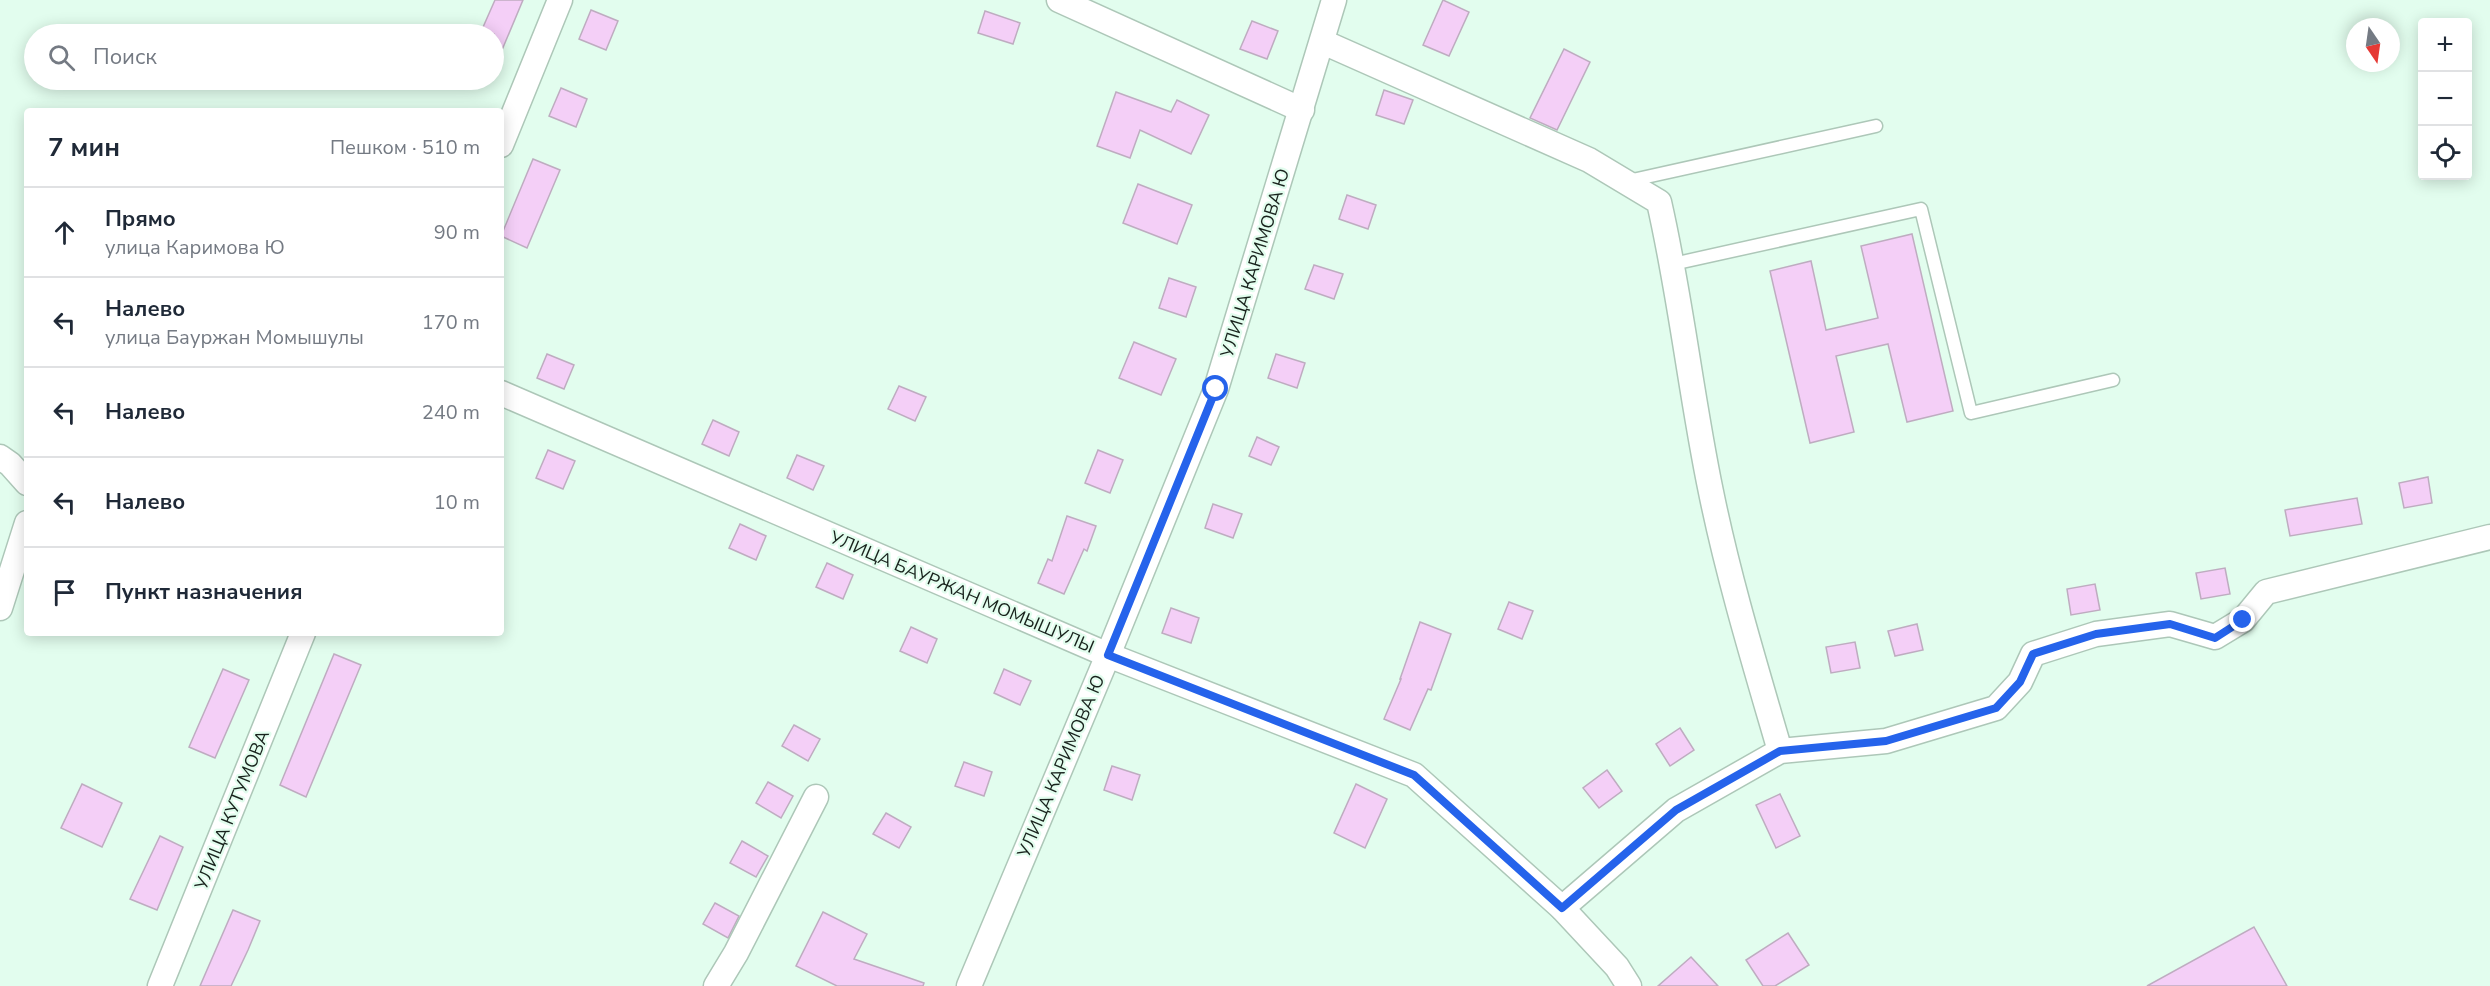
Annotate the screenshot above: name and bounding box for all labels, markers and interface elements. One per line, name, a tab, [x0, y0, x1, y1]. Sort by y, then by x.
north arrow	[2346, 18, 2400, 72]
map controls	[2418, 18, 2472, 180]
button: +	[2418, 18, 2472, 72]
search box	[24, 24, 504, 90]
icon: search	[45, 41, 78, 74]
text: Поиск	[93, 42, 157, 72]
button: −	[2418, 72, 2472, 126]
button: locate	[2418, 126, 2472, 180]
text: 7 мин	[48, 130, 120, 165]
text: Пешком · 510 m	[330, 134, 480, 161]
street label: УЛИЦА КАРИМОВА Ю	[1215, 166, 1295, 361]
text: Прямо	[105, 204, 176, 234]
icon: ahead	[48, 216, 81, 249]
text: 90 m	[434, 219, 480, 246]
text: улица Каримова Ю	[105, 234, 285, 261]
text: Налево	[105, 294, 185, 324]
icon: left	[48, 306, 81, 339]
text: 170 m	[422, 309, 480, 336]
text: улица Бауржан Момышулы	[105, 324, 364, 351]
route start	[1202, 375, 1228, 401]
icon: left	[48, 396, 81, 429]
text: Налево	[105, 397, 185, 427]
text: 240 m	[422, 399, 480, 426]
icon: left	[48, 486, 81, 519]
text: Налево	[105, 487, 185, 517]
text: 10 m	[434, 489, 480, 516]
street label: УЛИЦА БАУРЖАН МОМЫШУЛЫ	[825, 525, 1098, 659]
icon: arrive	[48, 576, 81, 609]
text: Пункт назначения	[105, 577, 303, 607]
route end	[2229, 606, 2255, 632]
street label: УЛИЦА КАРИМОВА Ю	[1011, 671, 1110, 862]
street label: УЛИЦА КУТУМОВА	[189, 727, 275, 894]

